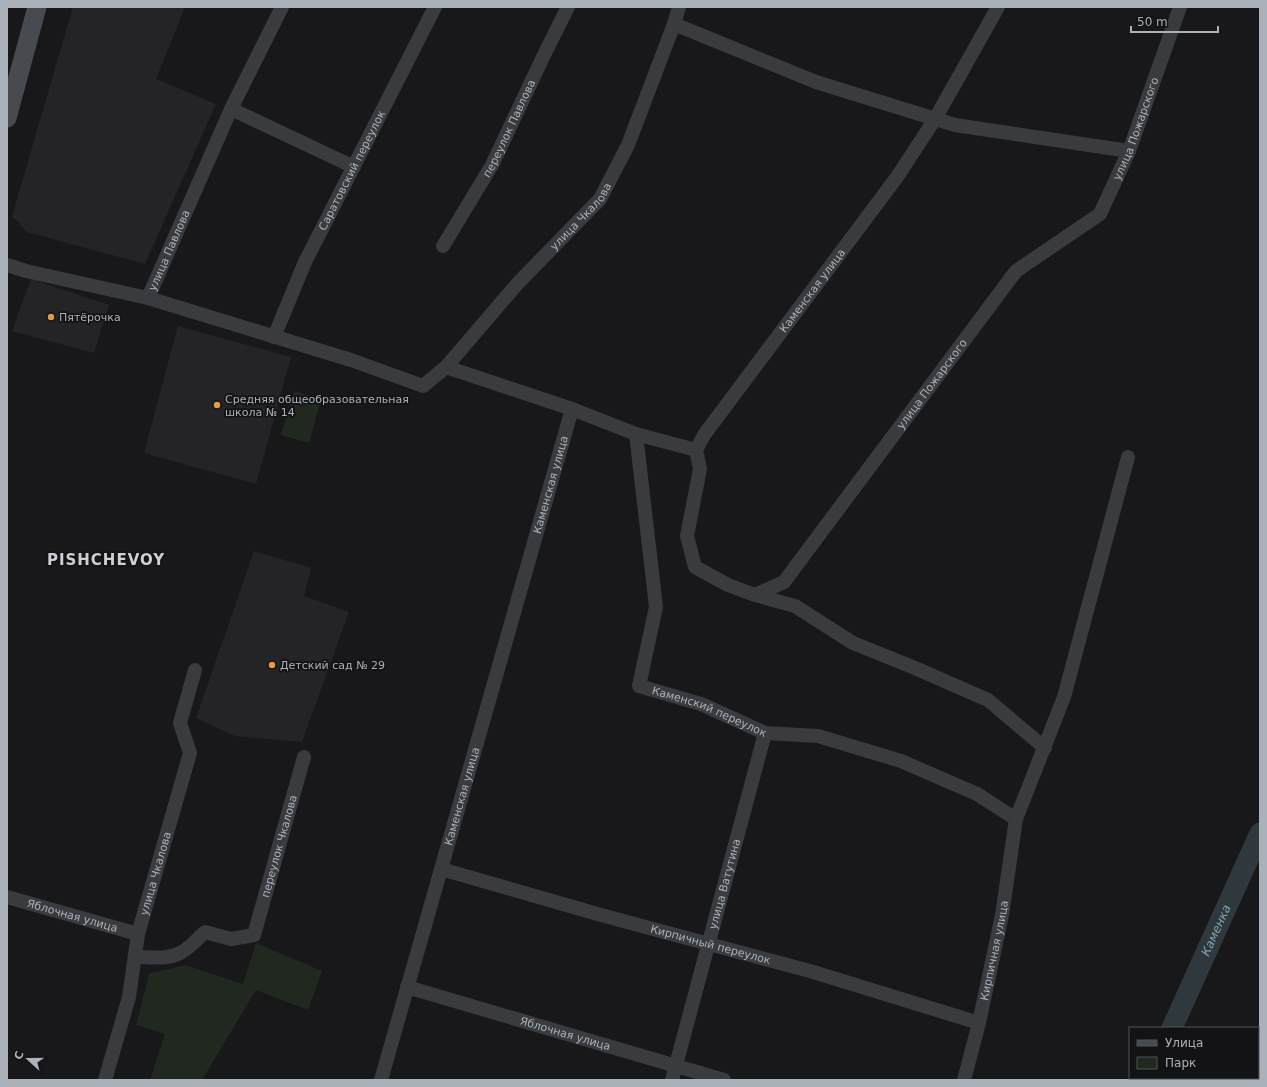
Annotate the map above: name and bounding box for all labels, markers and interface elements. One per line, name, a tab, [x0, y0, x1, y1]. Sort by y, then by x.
scale bar	[1131, 8, 1218, 34]
text: 50 m	[1137, 15, 1168, 29]
street label: улица Пожарского	[1110, 75, 1161, 182]
street label: переулок Павлова	[480, 78, 538, 180]
street label: Саратовский переулок	[316, 108, 388, 233]
street label: улица Чкалова	[547, 180, 614, 253]
street label: улица Павлова	[145, 208, 192, 293]
street label: Каменская улица	[777, 246, 848, 335]
place label: Пятёрочка	[59, 311, 121, 324]
marker: Пятёрочка	[46, 312, 56, 322]
street label: улица Пожарского	[894, 336, 970, 432]
place label: Средняя общеобразовательная школа № 14	[225, 393, 409, 419]
marker: Средняя общеобразовательная школа № 14	[212, 400, 222, 410]
street label: Каменская улица	[530, 434, 571, 535]
district label: PISHCHEVOY	[47, 551, 165, 569]
place label: Детский сад № 29	[280, 659, 385, 672]
marker: Детский сад № 29	[267, 660, 277, 670]
street label: Каменский переулок	[651, 684, 769, 740]
street label: Каменская улица	[442, 746, 482, 847]
street label: переулок Чкалова	[258, 793, 300, 899]
street label: улица Чкалова	[137, 830, 174, 917]
street label: улица Ватутина	[706, 837, 743, 931]
street label: Яблочная улица	[26, 896, 119, 934]
street label: Кирпичная улица	[977, 900, 1011, 1002]
water label: Каменка	[1198, 903, 1234, 958]
street label: Кирпичный переулок	[649, 922, 773, 967]
street label: Яблочная улица	[519, 1014, 612, 1053]
legend	[1129, 1027, 1259, 1079]
text: Улица	[1165, 1036, 1203, 1050]
north arrow	[8, 1039, 48, 1079]
text: С	[12, 1049, 27, 1062]
text: Парк	[1165, 1056, 1196, 1070]

